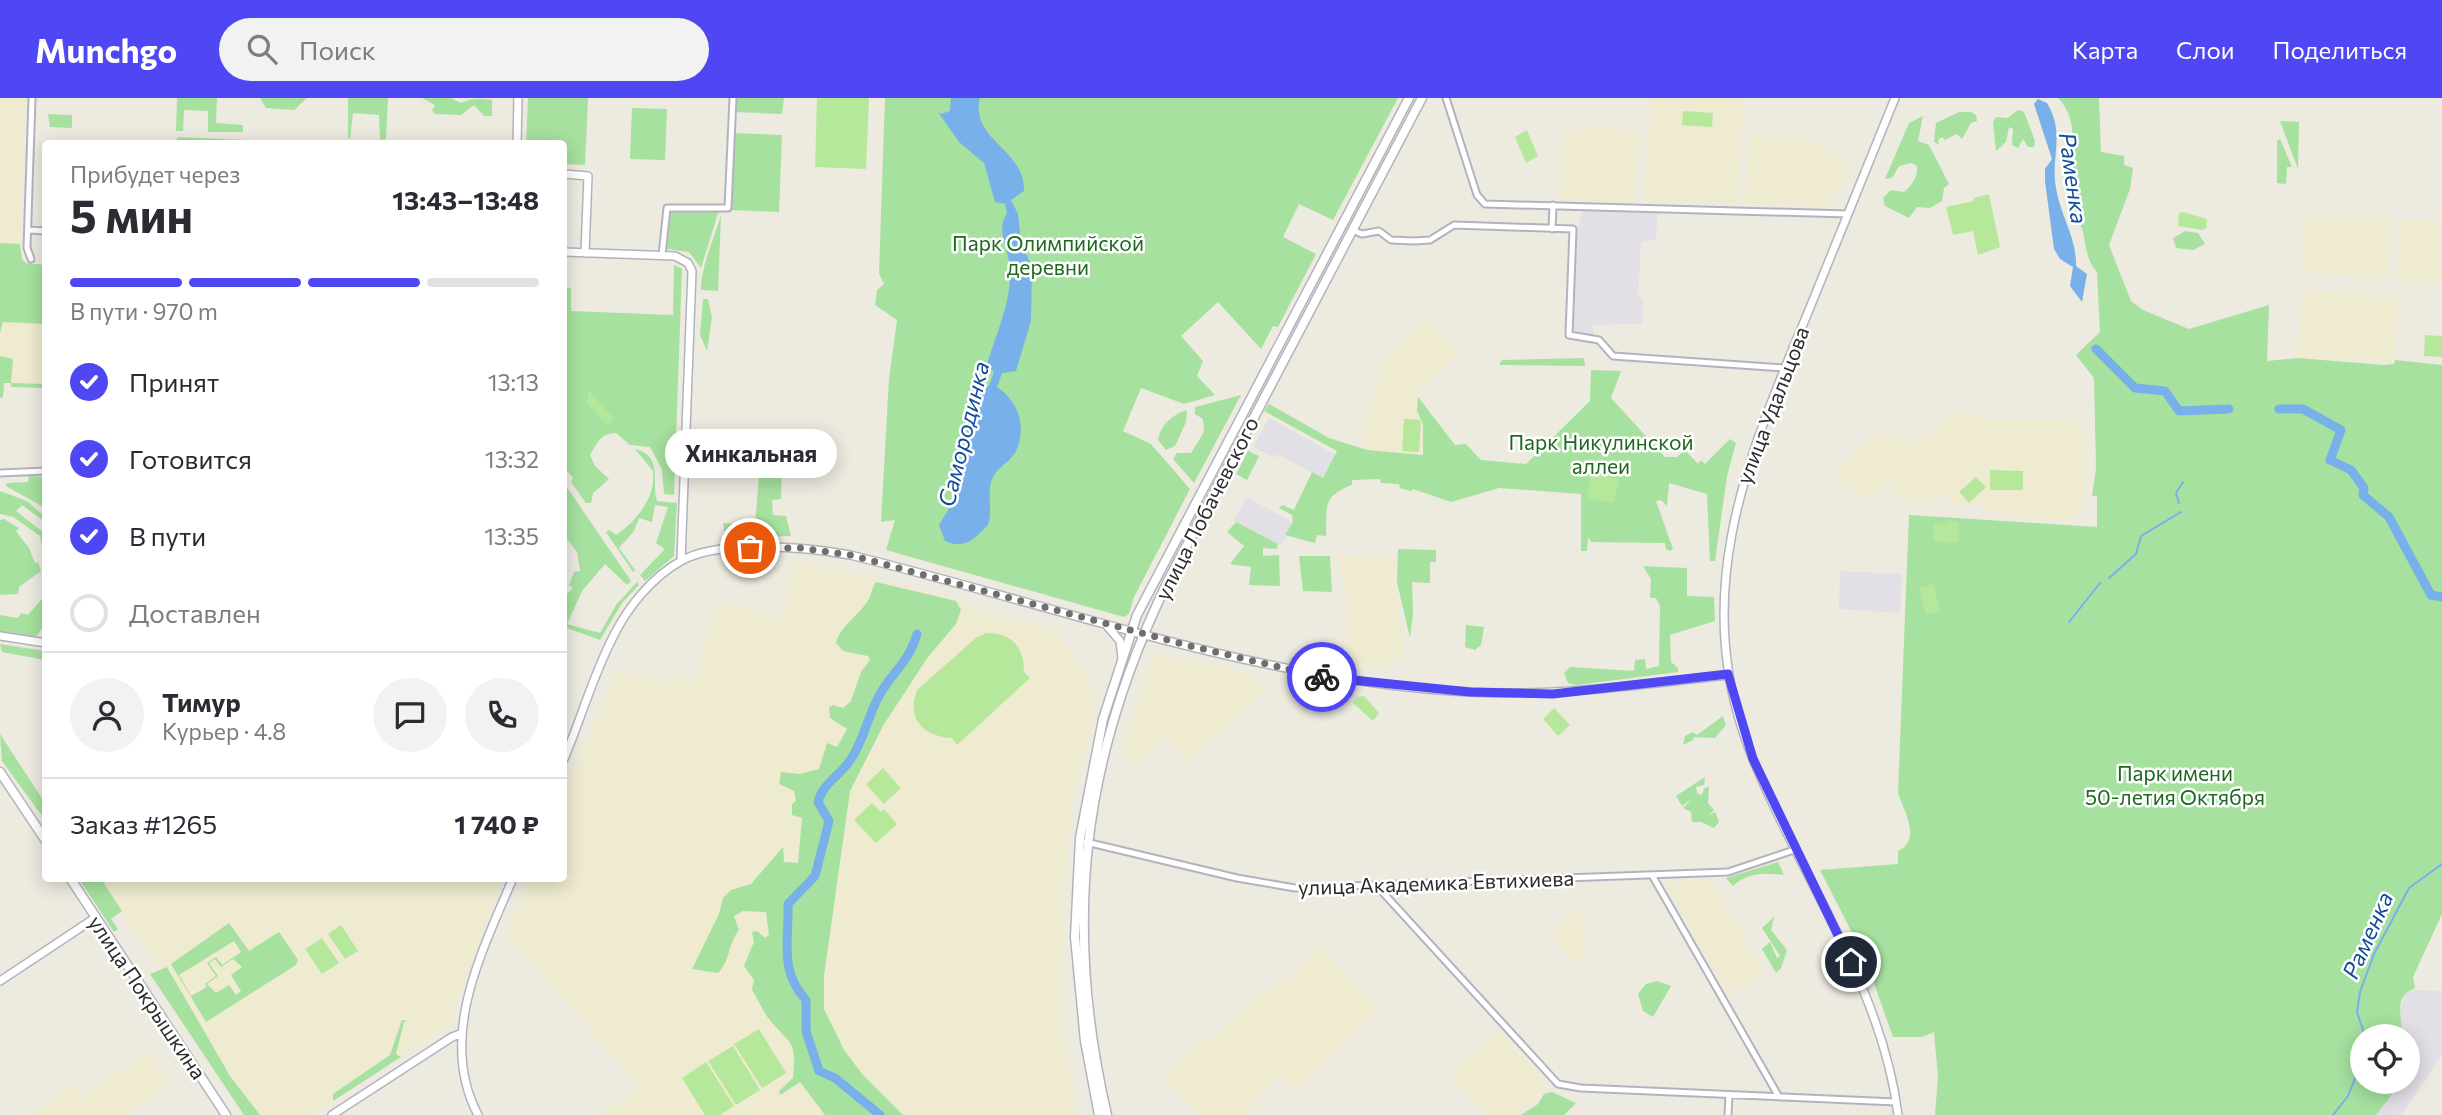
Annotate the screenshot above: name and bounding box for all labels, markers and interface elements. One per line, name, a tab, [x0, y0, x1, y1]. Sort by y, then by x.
search box	[219, 18, 709, 81]
text: Munchgo	[35, 29, 177, 70]
icon: search	[243, 30, 281, 68]
text: Поиск	[299, 34, 376, 65]
text: Карта	[2072, 35, 2138, 64]
text: Слои	[2176, 35, 2234, 64]
text: Поделиться	[2272, 35, 2407, 64]
water label: Раменка	[2054, 130, 2094, 226]
text: Прибудет через	[70, 160, 240, 188]
text: 13:43–13:48	[392, 184, 539, 215]
text: 5 мин	[70, 186, 193, 242]
park label: Парк Олимпийской деревни	[952, 230, 1144, 279]
text: В пути · 970 m	[70, 297, 218, 325]
street label: улица Удальцова	[1730, 323, 1814, 487]
water label: Самородинка	[931, 358, 995, 510]
icon: check	[70, 363, 108, 401]
text: Принят	[129, 366, 219, 397]
text: 13:13	[488, 368, 539, 396]
street label: улица Лобачевского	[1149, 412, 1263, 604]
callout: Хинкальная	[664, 429, 836, 478]
park label: Парк Никулинской аллеи	[1508, 429, 1694, 478]
text: Хинкальная	[685, 439, 817, 467]
icon: check	[70, 440, 108, 478]
text: Готовится	[129, 443, 252, 474]
text: 13:32	[485, 445, 539, 473]
icon: check	[70, 517, 108, 555]
pin	[720, 518, 780, 578]
text: В пути	[129, 520, 206, 551]
text: 13:35	[484, 522, 539, 550]
icon: bag	[731, 529, 769, 567]
text: Доставлен	[129, 597, 261, 628]
courier	[1287, 642, 1357, 712]
icon: bike	[1303, 658, 1341, 696]
button: person	[70, 678, 144, 752]
button: chat	[373, 678, 447, 752]
button: phone	[465, 678, 539, 752]
text: Тимур	[162, 686, 241, 717]
text: Курьер · 4.8	[162, 717, 286, 745]
park label: Парк имени 50-летия Октября	[2085, 760, 2265, 809]
text: Заказ #1265	[70, 808, 217, 839]
text: 1 740 ₽	[454, 808, 539, 839]
street label: улица Академика Евтихиева	[1297, 865, 1575, 899]
water label: Раменка	[2335, 887, 2399, 983]
street label: улица Покрышкина	[84, 910, 212, 1084]
pin	[1821, 932, 1881, 992]
icon: home	[1832, 943, 1870, 981]
map controls	[2350, 1024, 2420, 1094]
button: locate	[2350, 1024, 2420, 1094]

